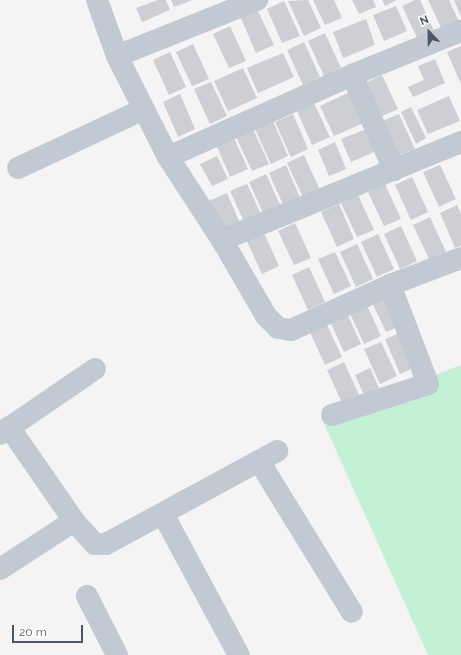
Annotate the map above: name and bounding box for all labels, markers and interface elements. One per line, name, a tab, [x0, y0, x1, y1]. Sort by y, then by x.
north arrow	[409, 12, 449, 52]
text: N	[418, 13, 431, 28]
scale bar	[14, 617, 85, 643]
text: 20 m	[19, 625, 47, 639]

